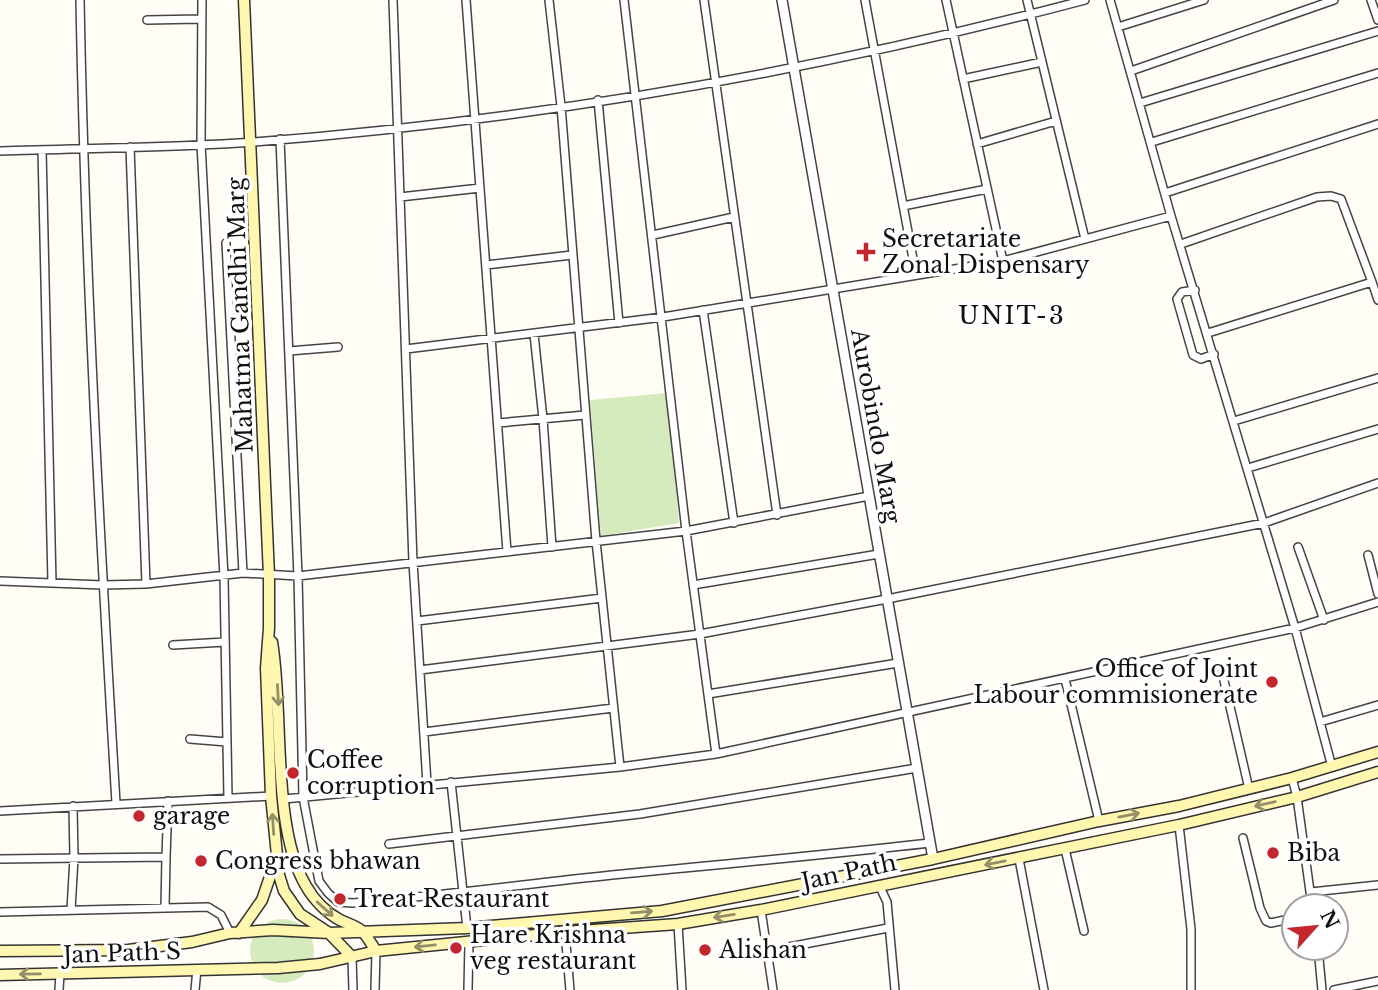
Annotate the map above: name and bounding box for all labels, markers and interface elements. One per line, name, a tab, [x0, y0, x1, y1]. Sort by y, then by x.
street label: Mahatma Gandhi Marg	[221, 176, 259, 453]
place label: Secretariate Zonal Dispensary	[882, 225, 1090, 279]
marker: Secretariate Zonal Dispensary	[856, 242, 876, 262]
district label: UNIT-3	[958, 301, 1066, 330]
street label: Aurobindo Marg	[845, 326, 907, 526]
place label: Office of Joint Labour commisionerate	[974, 655, 1258, 709]
marker: Office of Joint Labour commisionerate	[1264, 674, 1280, 690]
one-way arrow	[272, 684, 285, 706]
place label: Coffee corruption	[307, 746, 435, 800]
marker: Coffee corruption	[285, 765, 301, 781]
one-way arrow	[1254, 798, 1277, 812]
place label: garage	[153, 802, 230, 830]
marker: garage	[131, 808, 147, 824]
one-way arrow	[1117, 808, 1140, 822]
one-way arrow	[266, 813, 279, 836]
place label: Biba	[1287, 839, 1341, 867]
marker: Biba	[1265, 845, 1281, 861]
place label: Congress bhawan	[215, 847, 421, 875]
street label: Jan Path	[796, 848, 899, 896]
marker: Congress bhawan	[193, 853, 209, 869]
one-way arrow	[984, 857, 1007, 870]
place label: Treat Restaurant	[354, 885, 550, 913]
marker: Treat Restaurant	[332, 891, 348, 907]
north arrow	[1280, 892, 1350, 962]
one-way arrow	[316, 900, 334, 916]
one-way arrow	[630, 905, 653, 918]
text: N	[1315, 906, 1344, 933]
one-way arrow	[713, 910, 736, 923]
place label: Hare Krishna veg restaurant	[470, 921, 637, 975]
place label: Alishan	[718, 936, 807, 964]
street label: Jan Path S	[60, 937, 181, 969]
one-way arrow	[414, 940, 436, 953]
marker: Hare Krishna veg restaurant	[448, 940, 464, 956]
marker: Alishan	[697, 942, 713, 958]
one-way arrow	[19, 968, 42, 981]

